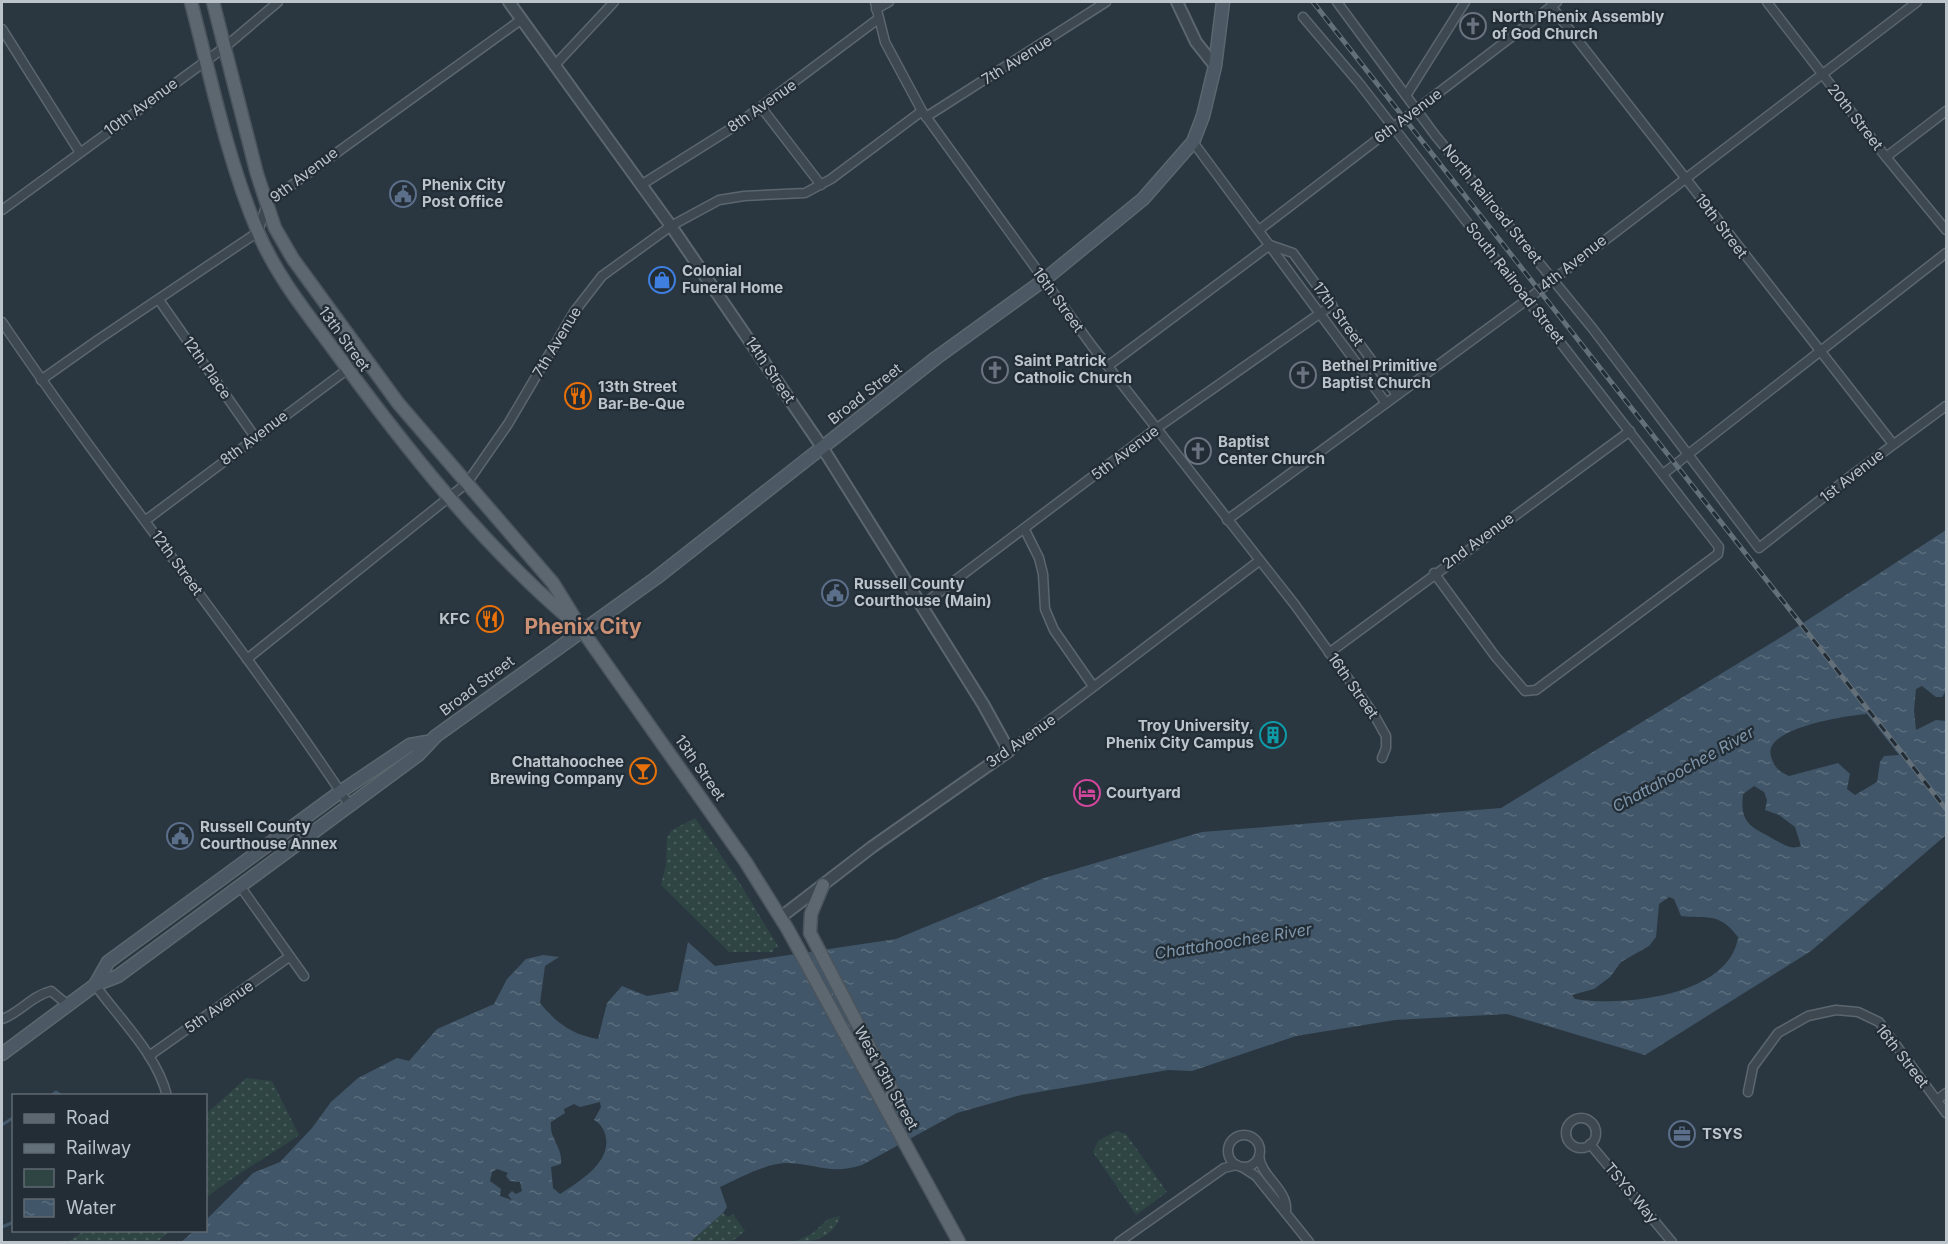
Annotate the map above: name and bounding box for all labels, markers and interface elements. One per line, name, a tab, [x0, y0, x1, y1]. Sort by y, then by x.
place label: North Phenix Assembly of God Church	[1492, 7, 1664, 43]
church icon: North Phenix Assembly of God Church	[1458, 11, 1488, 41]
street label: 7th Avenue	[978, 31, 1055, 89]
street label: 10th Avenue	[100, 73, 181, 140]
street label: 8th Avenue	[724, 75, 800, 136]
street label: 20th Street	[1824, 80, 1887, 154]
street label: 6th Avenue	[1370, 84, 1445, 147]
street label: North Railroad Street	[1438, 140, 1546, 267]
street label: 9th Avenue	[266, 143, 341, 206]
place label: Phenix City Post Office	[422, 175, 506, 211]
public building icon: Phenix City Post Office	[388, 179, 418, 209]
street label: 19th Street	[1691, 190, 1752, 262]
street label: South Railroad Street	[1462, 218, 1569, 347]
street label: 4th Avenue	[1535, 230, 1610, 295]
place label: Colonial Funeral Home	[682, 261, 783, 297]
street label: 16th Street	[1028, 263, 1088, 336]
shop icon: Colonial Funeral Home	[647, 265, 677, 295]
street label: 17th Street	[1309, 278, 1368, 350]
street label: 13th Street	[314, 302, 374, 375]
street label: 7th Avenue	[528, 303, 585, 381]
street label: 12th Place	[179, 333, 236, 403]
street label: 14th Street	[741, 333, 800, 407]
place label: Saint Patrick Catholic Church	[1014, 351, 1132, 387]
church icon: Saint Patrick Catholic Church	[980, 355, 1010, 385]
place label: Bethel Primitive Baptist Church	[1322, 356, 1437, 392]
street label: Broad Street	[824, 359, 905, 428]
church icon: Bethel Primitive Baptist Church	[1288, 360, 1318, 390]
place label: 13th Street Bar-Be-Que	[598, 377, 685, 413]
restaurant icon: 13th Street Bar-Be-Que	[563, 381, 593, 411]
street label: 8th Avenue	[216, 406, 291, 469]
street label: 5th Avenue	[1087, 421, 1162, 484]
place label: Baptist Center Church	[1218, 432, 1325, 468]
church icon: Baptist Center Church	[1183, 436, 1213, 466]
street label: 1st Avenue	[1816, 445, 1887, 506]
street label: 2nd Avenue	[1438, 508, 1517, 573]
street label: 12th Street	[148, 527, 207, 599]
place label: Russell County Courthouse (Main)	[854, 574, 992, 610]
public building icon: Russell County Courthouse (Main)	[820, 578, 850, 608]
restaurant icon: KFC	[475, 604, 505, 634]
place label: KFC	[439, 609, 470, 628]
district label: Phenix City	[524, 614, 642, 639]
street label: 16th Street	[1324, 649, 1383, 722]
street label: Broad Street	[436, 651, 518, 720]
street label: 3rd Avenue	[982, 710, 1059, 772]
place label: Troy University, Phenix City Campus	[1106, 716, 1254, 752]
building icon: Troy University, Phenix City Campus	[1258, 720, 1288, 750]
water label: Chattahoochee River	[1609, 721, 1758, 816]
street label: 13th Street	[671, 731, 730, 804]
place label: Chattahoochee Brewing Company	[490, 752, 624, 788]
bar icon: Chattahoochee Brewing Company	[628, 756, 658, 786]
hotel icon: Courtyard	[1072, 778, 1102, 808]
place label: Courtyard	[1106, 783, 1181, 802]
place label: Russell County Courthouse Annex	[200, 817, 338, 853]
public building icon: Russell County Courthouse Annex	[165, 821, 195, 851]
water label: Chattahoochee River	[1153, 919, 1314, 963]
street label: 5th Avenue	[181, 976, 257, 1037]
street label: 16th Street	[1872, 1020, 1933, 1091]
street label: West 13th Street	[850, 1023, 923, 1133]
legend	[12, 1094, 207, 1232]
text: Road	[66, 1107, 109, 1128]
office icon: TSYS	[1667, 1119, 1697, 1149]
place label: TSYS	[1702, 1124, 1743, 1143]
text: Railway	[66, 1137, 131, 1158]
street label: TSYS Way	[1600, 1158, 1663, 1228]
text: Park	[66, 1167, 105, 1188]
text: Water	[66, 1197, 116, 1218]

